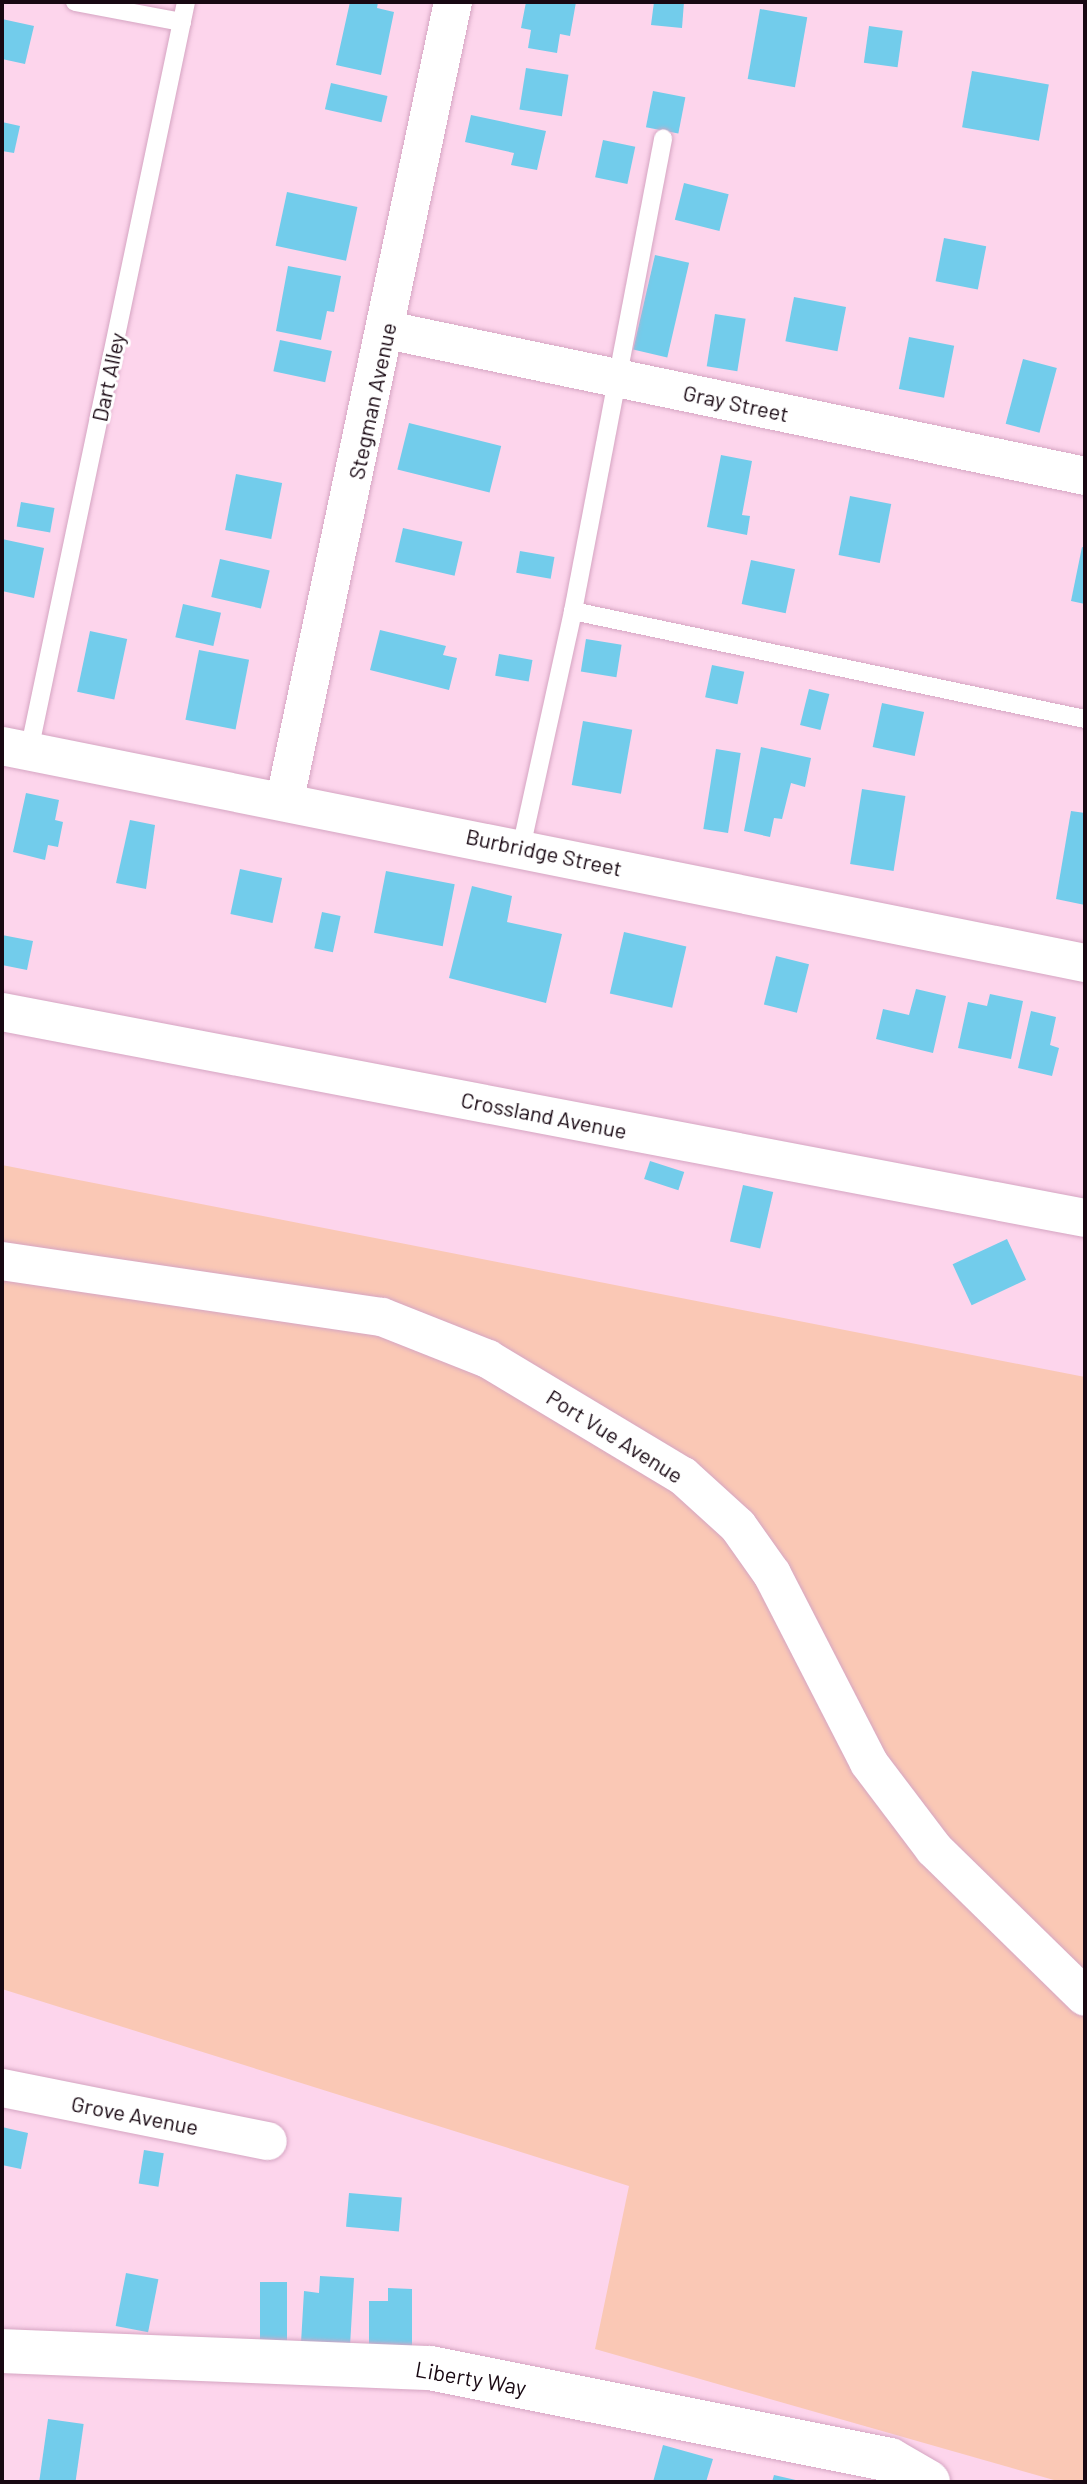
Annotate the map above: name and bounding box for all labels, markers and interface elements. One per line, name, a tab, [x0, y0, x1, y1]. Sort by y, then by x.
street label: Stegman Avenue	[342, 320, 402, 482]
street label: Dart Alley	[86, 330, 130, 424]
street label: Gray Street	[681, 379, 791, 427]
street label: Burbridge Street	[464, 823, 624, 881]
street label: Crossland Avenue	[459, 1086, 629, 1144]
street label: Port Vue Avenue	[542, 1383, 688, 1489]
street label: Grove Avenue	[69, 2090, 201, 2140]
street label: Liberty Way	[414, 2355, 528, 2401]

